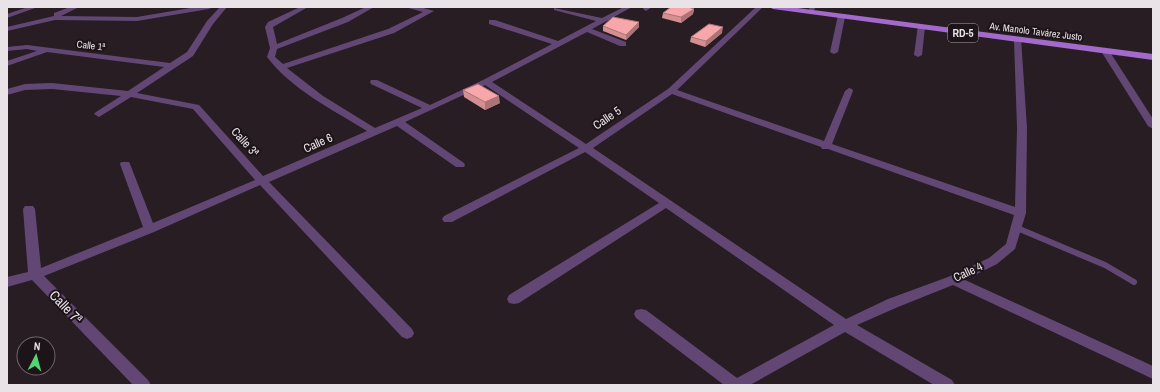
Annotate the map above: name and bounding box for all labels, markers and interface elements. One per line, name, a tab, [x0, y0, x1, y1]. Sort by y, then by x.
street label: Av. Manolo Tavárez Justo	[988, 19, 1083, 44]
road number: RD-5	[948, 24, 978, 42]
street label: Calle 1ª	[76, 37, 106, 54]
street label: Calle 5	[590, 103, 625, 133]
street label: Calle 3ª	[228, 124, 263, 160]
street label: Calle 6	[301, 129, 335, 157]
street label: Calle 4	[951, 258, 986, 286]
street label: Calle 7ª	[46, 286, 87, 328]
north arrow	[16, 336, 56, 376]
text: N	[33, 339, 41, 353]

